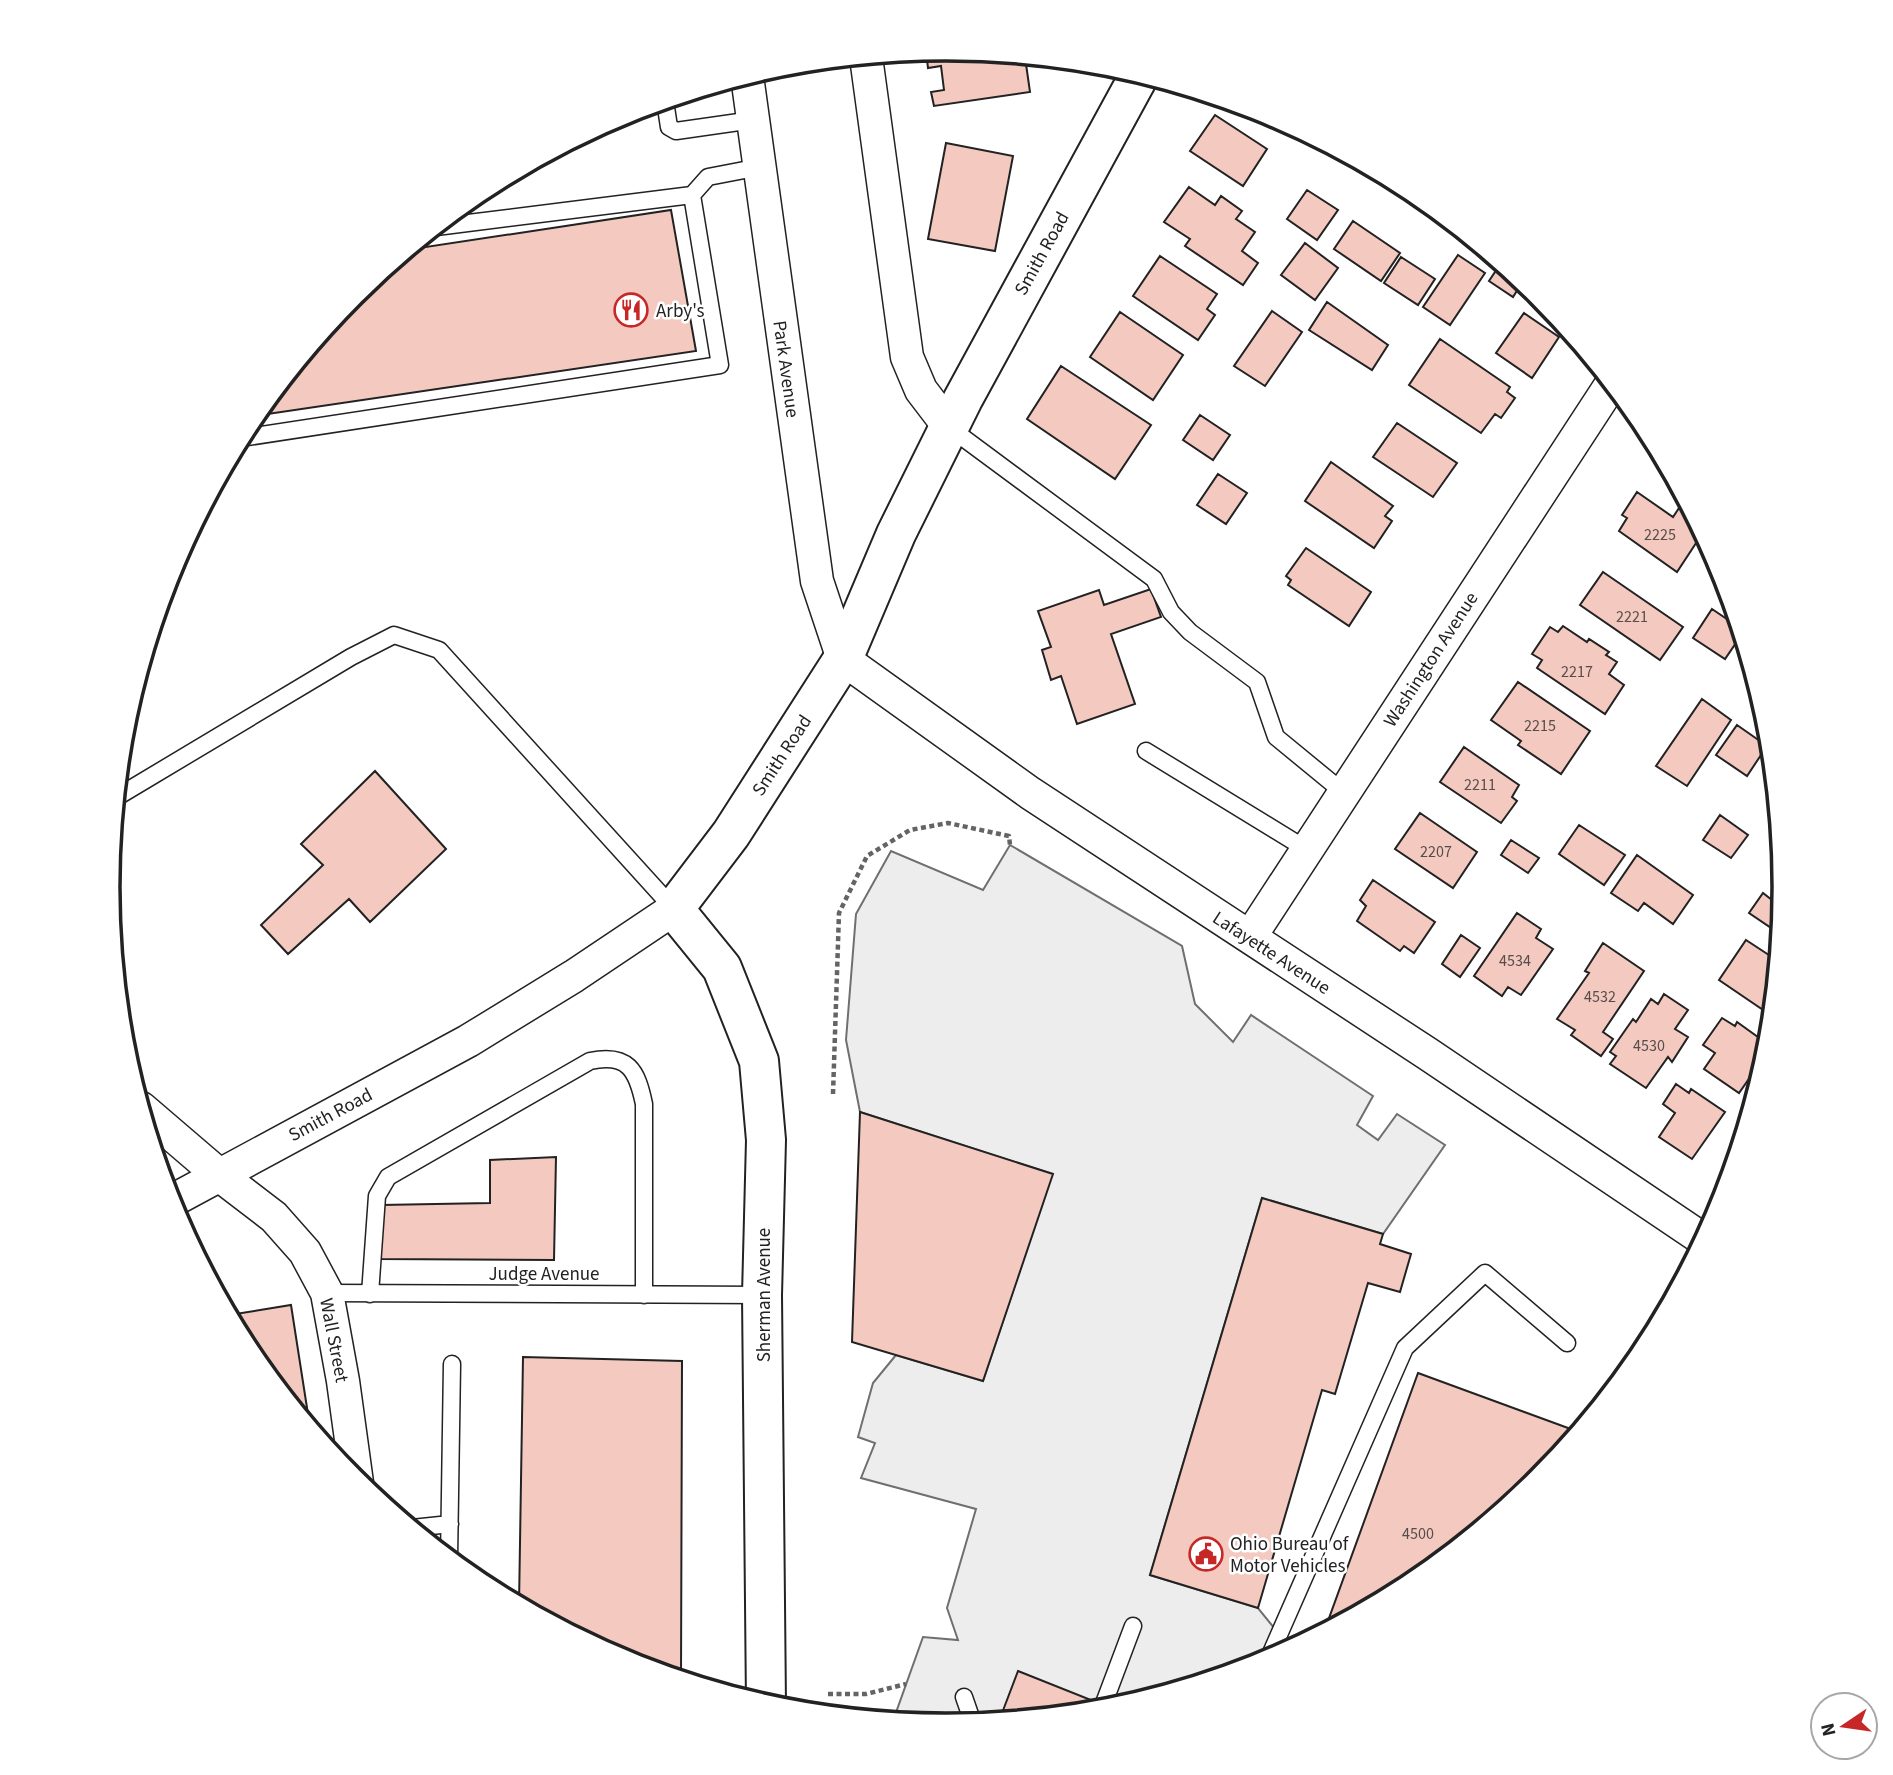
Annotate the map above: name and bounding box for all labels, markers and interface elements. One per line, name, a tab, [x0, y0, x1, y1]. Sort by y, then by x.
street label: Smith Road	[1008, 207, 1076, 300]
restaurant icon: Arby's	[612, 291, 650, 329]
place label: Arby's	[656, 298, 705, 325]
street label: Park Avenue	[765, 319, 806, 420]
house number: 2225	[1644, 524, 1676, 546]
street label: Washington Avenue	[1377, 587, 1485, 733]
house number: 2221	[1616, 606, 1648, 628]
house number: 2217	[1561, 661, 1593, 683]
street label: Smith Road	[746, 710, 819, 802]
house number: 2215	[1524, 715, 1556, 737]
house number: 2211	[1464, 774, 1496, 796]
house number: 2207	[1420, 841, 1452, 863]
street label: Lafayette Avenue	[1207, 905, 1335, 1002]
house number: 4534	[1499, 950, 1531, 972]
house number: 4532	[1584, 986, 1616, 1008]
house number: 4530	[1633, 1035, 1665, 1057]
street label: Smith Road	[284, 1082, 378, 1149]
street label: Sherman Avenue	[751, 1228, 778, 1362]
street label: Judge Avenue	[488, 1261, 600, 1288]
street label: Wall Street	[312, 1296, 355, 1385]
house number: 4500	[1402, 1523, 1434, 1545]
place label: Ohio Bureau of Motor Vehicles	[1230, 1531, 1350, 1580]
public building icon: Ohio Bureau of Motor Vehicles	[1187, 1535, 1225, 1573]
north arrow	[1809, 1691, 1879, 1761]
text: N	[1814, 1720, 1843, 1739]

